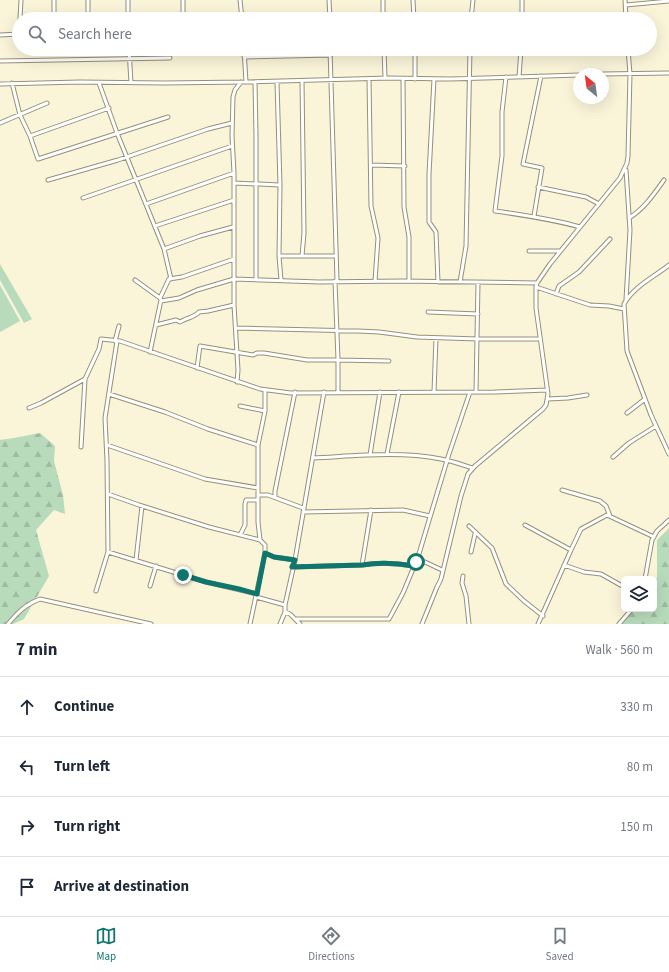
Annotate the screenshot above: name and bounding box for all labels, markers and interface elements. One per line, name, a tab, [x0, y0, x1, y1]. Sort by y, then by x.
search box	[12, 12, 657, 56]
icon: search	[26, 23, 48, 45]
text: Search here	[58, 24, 132, 45]
north arrow	[573, 68, 609, 104]
route start	[407, 553, 425, 571]
route end	[174, 566, 192, 584]
map controls	[621, 576, 657, 612]
button: layers	[621, 576, 657, 612]
text: 7 min	[16, 638, 57, 662]
text: Walk · 560 m	[585, 641, 653, 659]
icon: ahead	[16, 696, 38, 718]
text: Continue	[54, 696, 114, 717]
text: 330 m	[620, 698, 653, 716]
icon: left	[16, 756, 38, 778]
text: Turn left	[54, 756, 110, 777]
text: 80 m	[627, 758, 653, 776]
icon: right	[16, 816, 38, 838]
text: Turn right	[54, 816, 120, 837]
text: 150 m	[620, 818, 653, 836]
icon: arrive	[16, 876, 38, 898]
text: Arrive at destination	[54, 876, 189, 897]
tab: Map	[95, 925, 117, 964]
tab: Directions	[308, 925, 355, 964]
tab: Saved	[546, 925, 574, 964]

